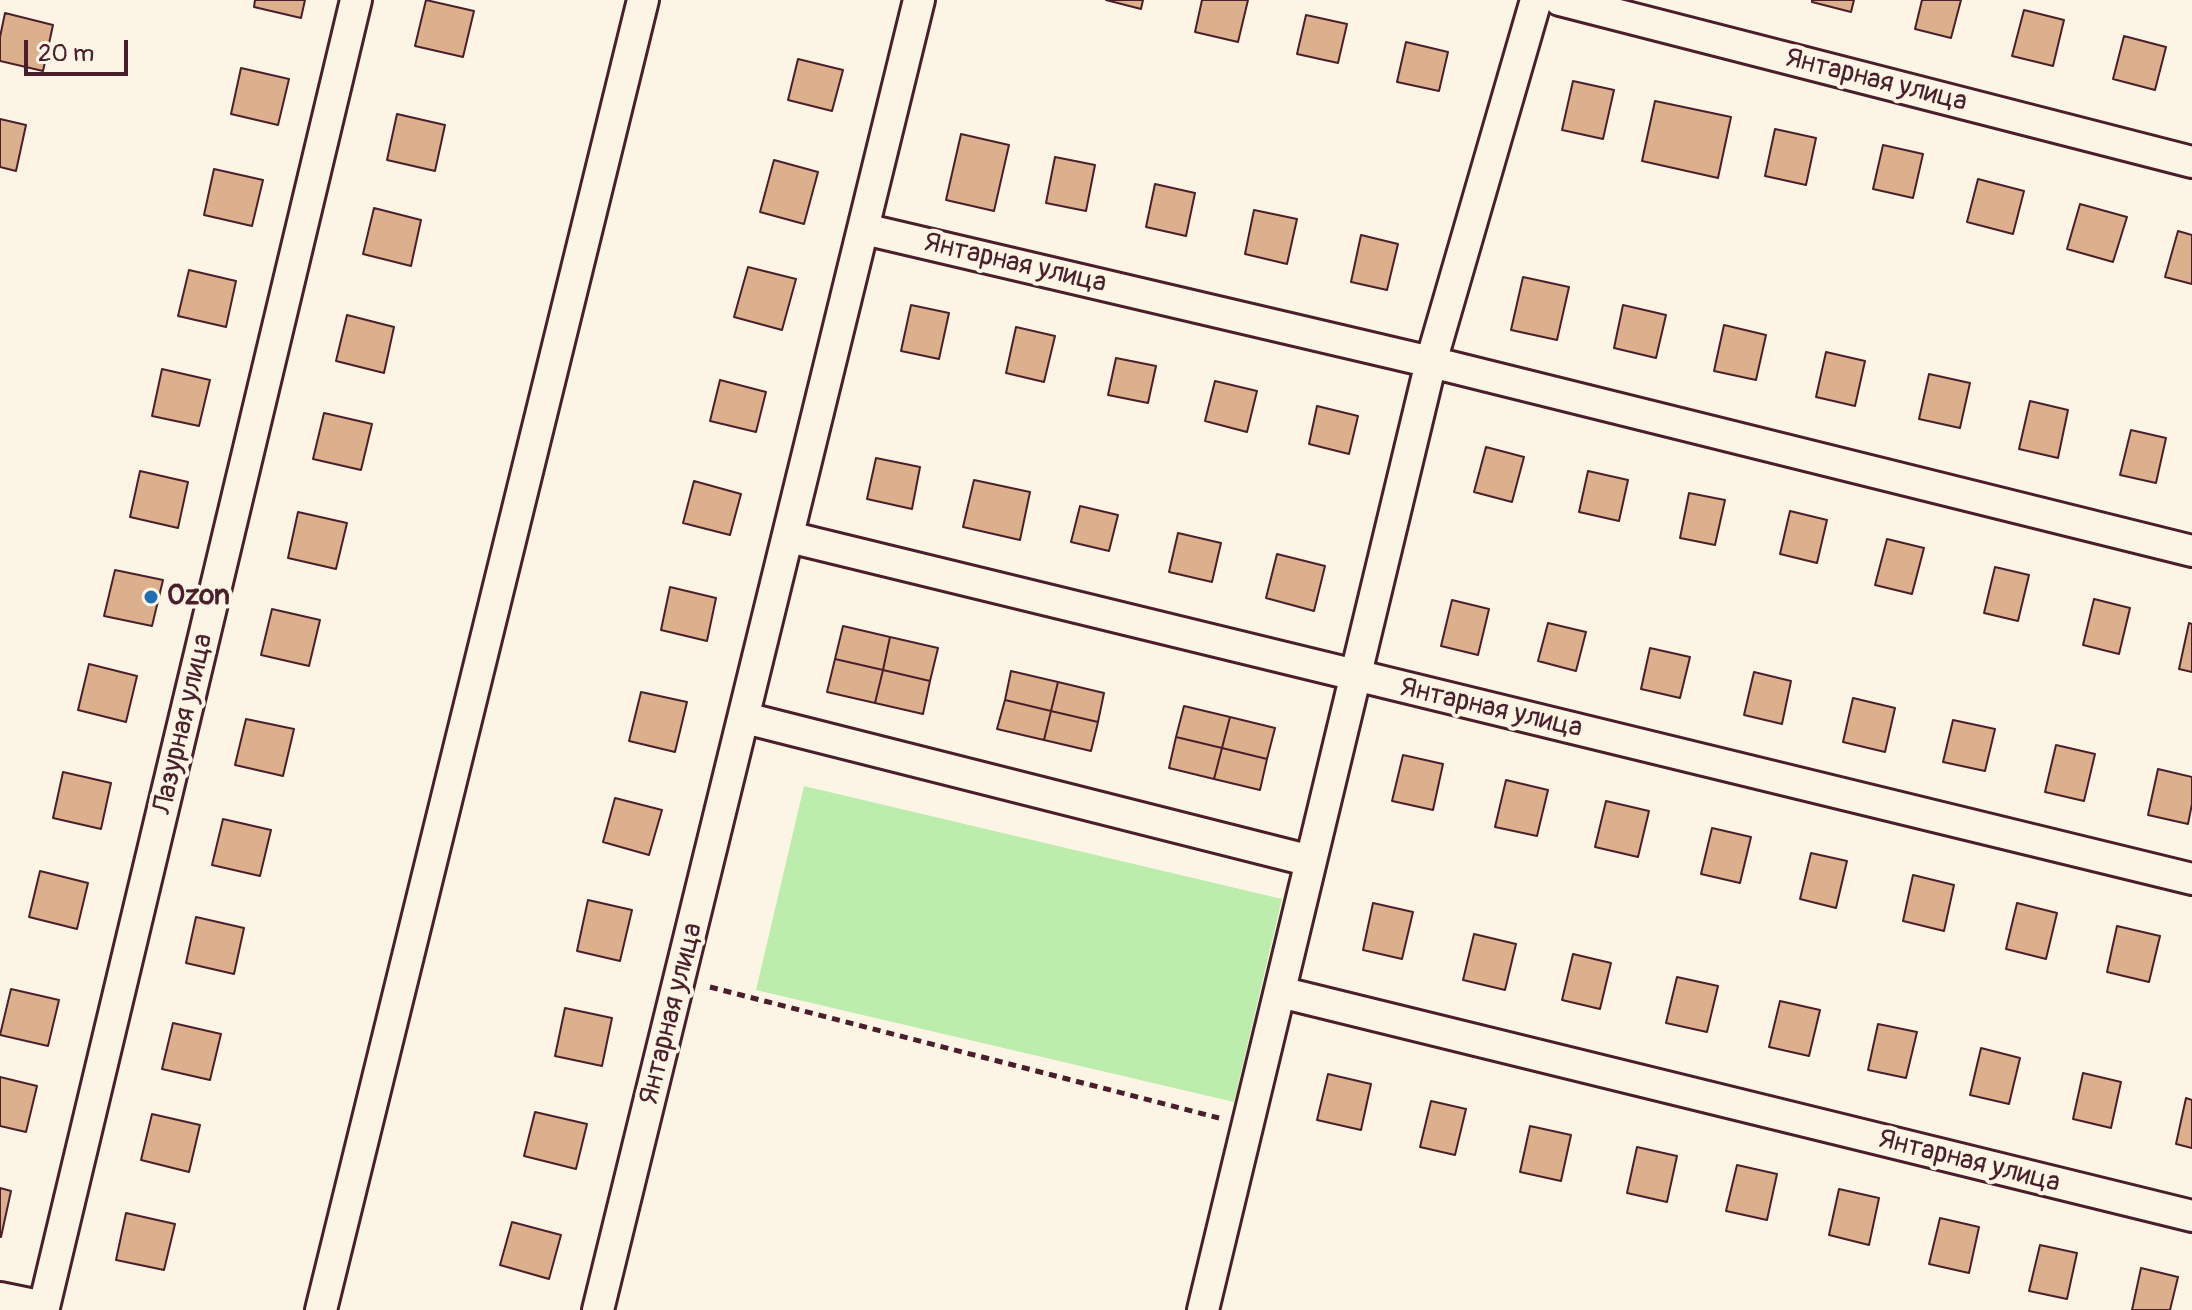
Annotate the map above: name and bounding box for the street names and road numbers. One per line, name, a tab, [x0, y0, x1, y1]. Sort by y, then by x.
street label: Янтарная улица	[1782, 42, 1970, 120]
street label: Янтарная улица	[920, 227, 1110, 301]
street label: Лазурная улица	[147, 630, 221, 818]
street label: Янтарная улица	[1396, 672, 1586, 746]
street label: Янтарная улица	[633, 920, 711, 1108]
street label: Янтарная улица	[1875, 1123, 2063, 1201]

